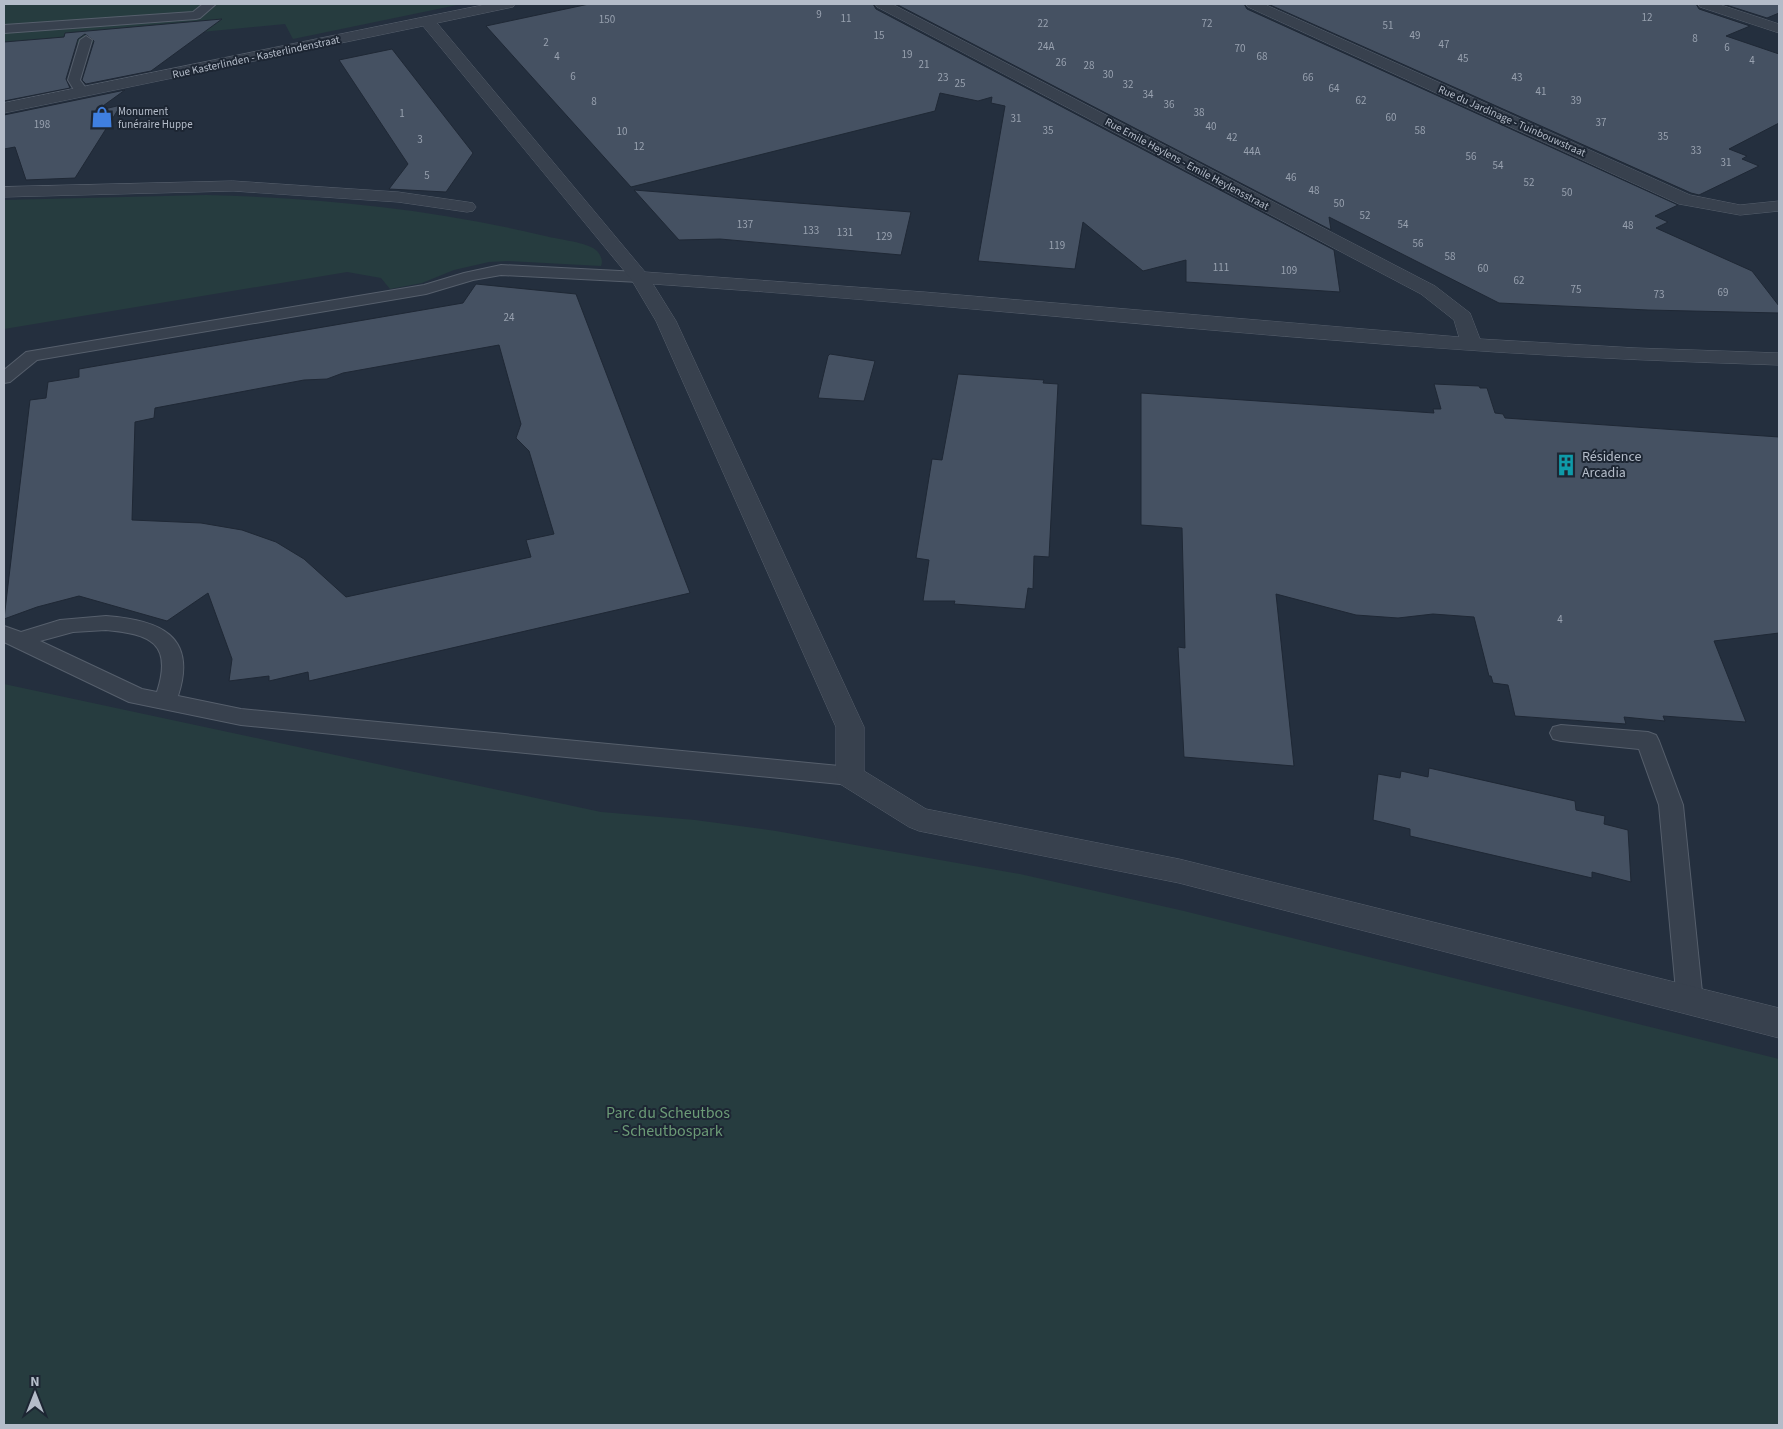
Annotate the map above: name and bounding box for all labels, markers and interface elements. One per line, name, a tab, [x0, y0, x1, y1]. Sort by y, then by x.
house number: 9	[816, 7, 822, 22]
house number: 12	[1642, 10, 1652, 25]
house number: 11	[841, 11, 851, 26]
house number: 150	[599, 12, 615, 27]
house number: 22	[1038, 16, 1048, 31]
house number: 72	[1202, 16, 1212, 31]
house number: 51	[1383, 18, 1393, 33]
house number: 15	[874, 28, 884, 43]
house number: 49	[1410, 28, 1420, 43]
house number: 8	[1692, 31, 1698, 46]
street label: Rue Kasterlinden - Kasterlindenstraat	[171, 32, 341, 82]
house number: 2	[543, 35, 549, 50]
house number: 47	[1439, 37, 1449, 52]
house number: 24A	[1038, 39, 1054, 54]
house number: 6	[1724, 40, 1730, 55]
house number: 70	[1235, 41, 1245, 56]
house number: 19	[902, 47, 912, 62]
house number: 4	[554, 49, 560, 64]
house number: 68	[1257, 49, 1268, 64]
house number: 45	[1458, 51, 1468, 66]
house number: 4	[1749, 53, 1755, 68]
house number: 26	[1056, 55, 1067, 70]
house number: 21	[919, 57, 929, 72]
house number: 28	[1084, 58, 1095, 73]
house number: 30	[1103, 67, 1113, 82]
house number: 6	[570, 69, 576, 84]
house number: 23	[938, 70, 948, 85]
house number: 66	[1303, 70, 1314, 85]
house number: 43	[1512, 70, 1522, 85]
house number: 25	[955, 76, 965, 91]
house number: 32	[1123, 77, 1133, 92]
house number: 64	[1329, 81, 1340, 96]
street label: Rue du Jardinage - Tuinbouwstraat	[1436, 82, 1588, 161]
house number: 41	[1536, 84, 1546, 99]
house number: 34	[1143, 87, 1154, 102]
house number: 62	[1356, 93, 1366, 108]
house number: 39	[1571, 93, 1581, 108]
house number: 8	[591, 94, 597, 109]
house number: 36	[1164, 97, 1175, 112]
shop icon: Monument funéraire Huppe	[89, 104, 115, 130]
place label: Monument funéraire Huppe	[118, 104, 193, 132]
house number: 38	[1194, 105, 1205, 120]
house number: 1	[399, 106, 405, 121]
house number: 60	[1386, 110, 1396, 125]
house number: 31	[1011, 111, 1021, 126]
street label: Rue Emile Heylens - Emile Heylensstraat	[1102, 114, 1272, 214]
house number: 37	[1596, 115, 1606, 130]
house number: 198	[34, 117, 51, 132]
house number: 40	[1206, 119, 1216, 134]
house number: 35	[1043, 123, 1053, 138]
house number: 58	[1415, 123, 1426, 138]
house number: 10	[617, 124, 627, 139]
house number: 35	[1658, 129, 1668, 144]
house number: 42	[1227, 130, 1237, 145]
house number: 3	[417, 132, 423, 147]
house number: 12	[634, 139, 644, 154]
house number: 33	[1691, 143, 1701, 158]
house number: 44A	[1244, 144, 1260, 159]
house number: 56	[1466, 149, 1477, 164]
house number: 31	[1721, 155, 1731, 170]
house number: 54	[1493, 158, 1504, 173]
house number: 5	[424, 168, 430, 183]
house number: 46	[1286, 170, 1297, 185]
house number: 52	[1524, 175, 1534, 190]
house number: 48	[1309, 183, 1320, 198]
house number: 50	[1562, 185, 1572, 200]
house number: 50	[1334, 196, 1344, 211]
house number: 52	[1360, 208, 1370, 223]
house number: 137	[737, 217, 753, 232]
house number: 54	[1398, 217, 1409, 232]
house number: 48	[1623, 218, 1634, 233]
house number: 133	[803, 223, 819, 238]
house number: 131	[837, 225, 853, 240]
house number: 129	[876, 229, 892, 244]
house number: 56	[1413, 236, 1424, 251]
house number: 119	[1049, 238, 1065, 253]
house number: 58	[1445, 249, 1456, 264]
house number: 111	[1213, 260, 1229, 275]
house number: 60	[1478, 261, 1488, 276]
house number: 109	[1281, 263, 1297, 278]
house number: 62	[1514, 273, 1524, 288]
house number: 75	[1571, 282, 1581, 297]
house number: 69	[1718, 285, 1728, 300]
house number: 73	[1654, 287, 1664, 302]
house number: 24	[504, 310, 515, 325]
place label: Résidence Arcadia	[1582, 447, 1642, 483]
building icon: Résidence Arcadia	[1553, 452, 1579, 478]
house number: 4	[1557, 612, 1563, 627]
park label: Parc du Scheutbos - Scheutbospark	[606, 1102, 730, 1142]
north arrow	[10, 1369, 60, 1419]
text: N	[30, 1372, 40, 1392]

